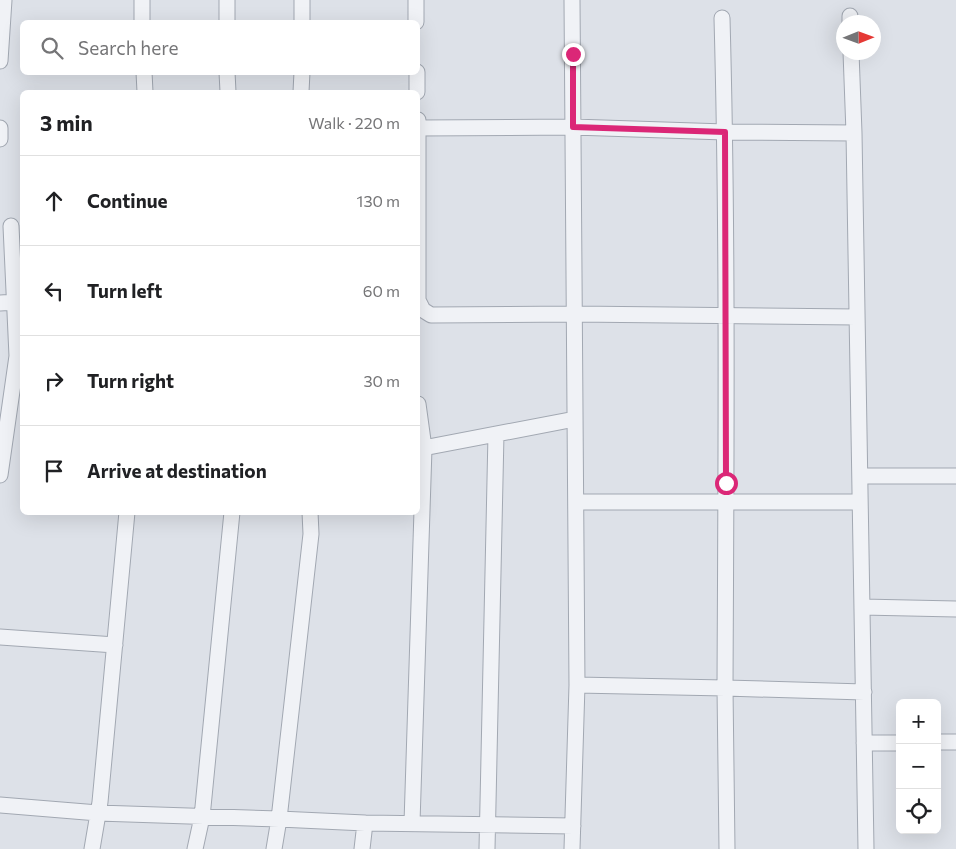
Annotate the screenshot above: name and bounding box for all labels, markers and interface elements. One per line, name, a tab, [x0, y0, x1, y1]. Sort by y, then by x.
north arrow	[836, 15, 881, 60]
search box	[20, 20, 420, 75]
icon: search	[38, 34, 66, 62]
text: Search here	[78, 36, 178, 59]
route end	[562, 43, 585, 66]
text: 3 min	[40, 110, 93, 135]
text: Walk · 220 m	[308, 113, 400, 132]
icon: ahead	[40, 187, 68, 215]
text: Continue	[87, 189, 167, 212]
text: 130 m	[357, 191, 400, 210]
icon: left	[40, 277, 68, 305]
text: Turn left	[87, 279, 162, 302]
text: 60 m	[363, 281, 400, 300]
icon: right	[40, 367, 68, 395]
text: Turn right	[87, 369, 174, 392]
text: 30 m	[363, 371, 400, 390]
icon: arrive	[40, 457, 68, 485]
text: Arrive at destination	[87, 459, 267, 482]
route start	[715, 472, 738, 495]
map controls	[896, 699, 941, 834]
button: +	[896, 699, 941, 744]
button: −	[896, 744, 941, 789]
button: locate	[896, 789, 941, 834]

